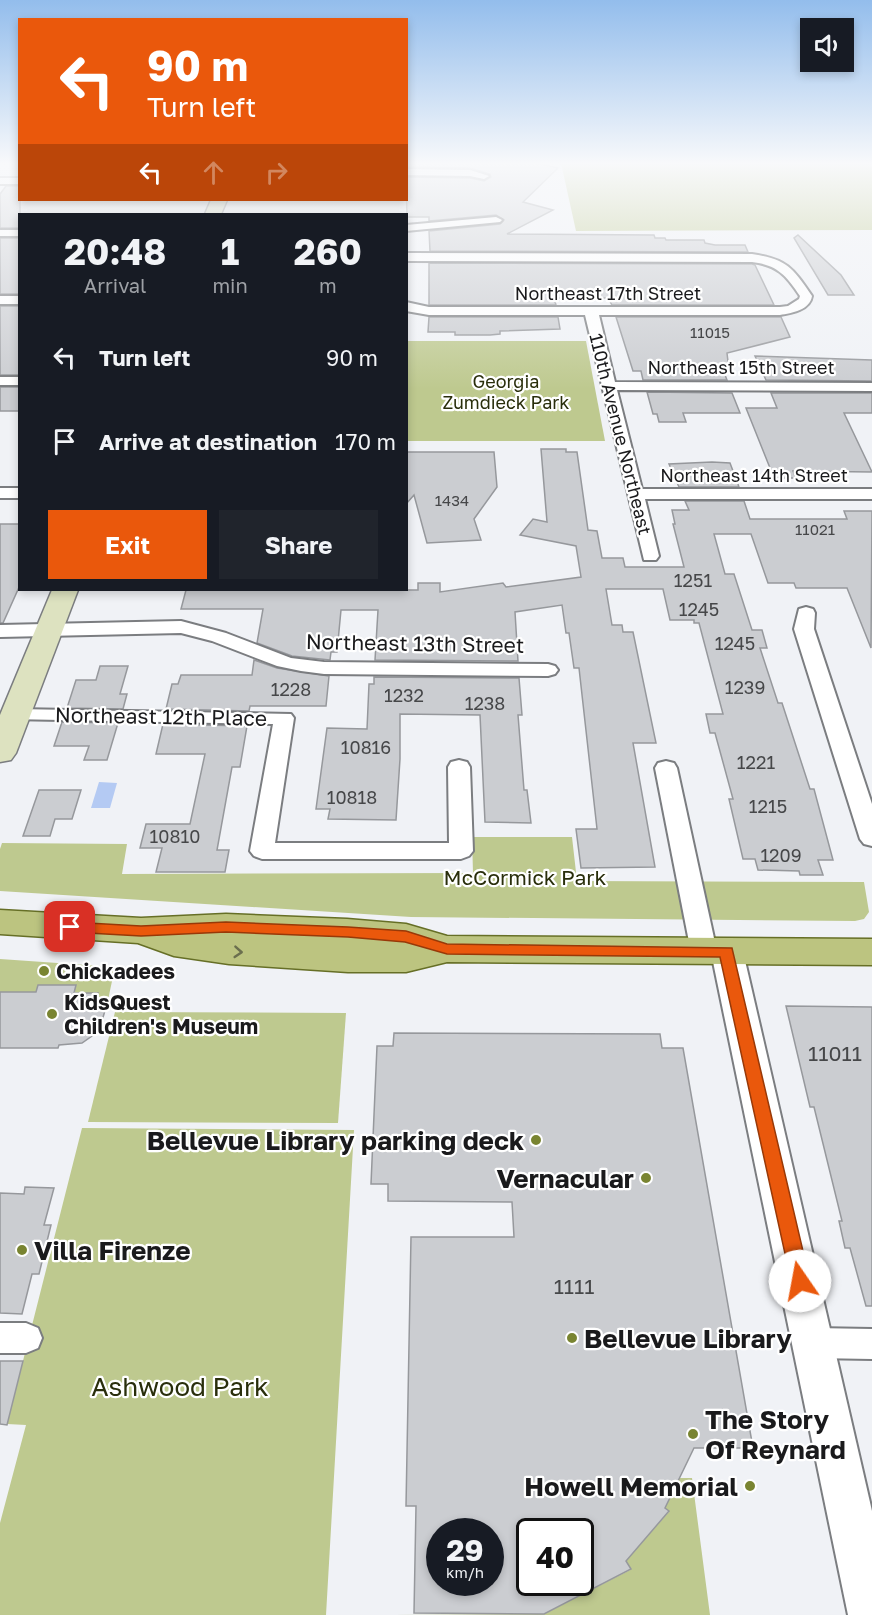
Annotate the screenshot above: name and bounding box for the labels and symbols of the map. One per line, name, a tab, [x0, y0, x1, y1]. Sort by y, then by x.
street label: Northeast 17th Street	[515, 282, 701, 304]
house number: 11015	[690, 323, 730, 341]
street label: 110th Avenue Northeast	[585, 331, 657, 537]
street label: Northeast 15th Street	[647, 356, 835, 378]
park label: Georgia Zumdieck Park	[442, 370, 570, 413]
street label: Northeast 14th Street	[660, 464, 848, 486]
house number: 1434	[435, 491, 469, 509]
house number: 11021	[795, 520, 835, 538]
house number: 1251	[674, 569, 712, 591]
house number: 1245	[679, 598, 719, 620]
street label: Northeast 13th Street	[306, 628, 524, 658]
house number: 1245	[715, 632, 755, 654]
house number: 1239	[725, 676, 765, 698]
house number: 1228	[271, 678, 311, 700]
house number: 1232	[384, 684, 424, 706]
house number: 1238	[465, 692, 505, 714]
street label: Northeast 12th Place	[55, 701, 267, 731]
house number: 10816	[341, 736, 391, 758]
house number: 1221	[737, 751, 775, 773]
house number: 10818	[327, 786, 377, 808]
house number: 1215	[749, 795, 787, 817]
house number: 10810	[150, 825, 200, 847]
house number: 1209	[760, 844, 802, 866]
park label: McCormick Park	[444, 864, 607, 890]
pin	[44, 901, 95, 952]
one-way arrow	[234, 945, 243, 958]
place label: Chickadees	[56, 958, 175, 984]
marker: Chickadees	[37, 964, 51, 978]
place label: KidsQuest Children's Museum	[64, 989, 258, 1039]
marker: KidsQuest Children's Museum	[45, 1007, 59, 1021]
house number: 11011	[808, 1040, 862, 1066]
place label: Bellevue Library parking deck	[147, 1125, 524, 1156]
marker: Bellevue Library parking deck	[529, 1133, 543, 1147]
place label: Vernacular	[496, 1163, 634, 1194]
marker: Vernacular	[639, 1171, 653, 1185]
place label: Villa Firenze	[34, 1235, 190, 1266]
marker: Villa Firenze	[15, 1243, 29, 1257]
position arrow	[768, 1249, 832, 1313]
house number: 1111	[554, 1273, 594, 1299]
place label: Bellevue Library	[584, 1323, 792, 1354]
marker: Bellevue Library	[565, 1331, 579, 1345]
park label: Ashwood Park	[91, 1371, 269, 1402]
place label: The Story Of Reynard	[705, 1404, 846, 1465]
marker: The Story Of Reynard	[686, 1427, 700, 1441]
place label: Howell Memorial	[524, 1471, 738, 1502]
marker: Howell Memorial	[743, 1479, 757, 1493]
speed limit sign: 40	[516, 1518, 594, 1596]

